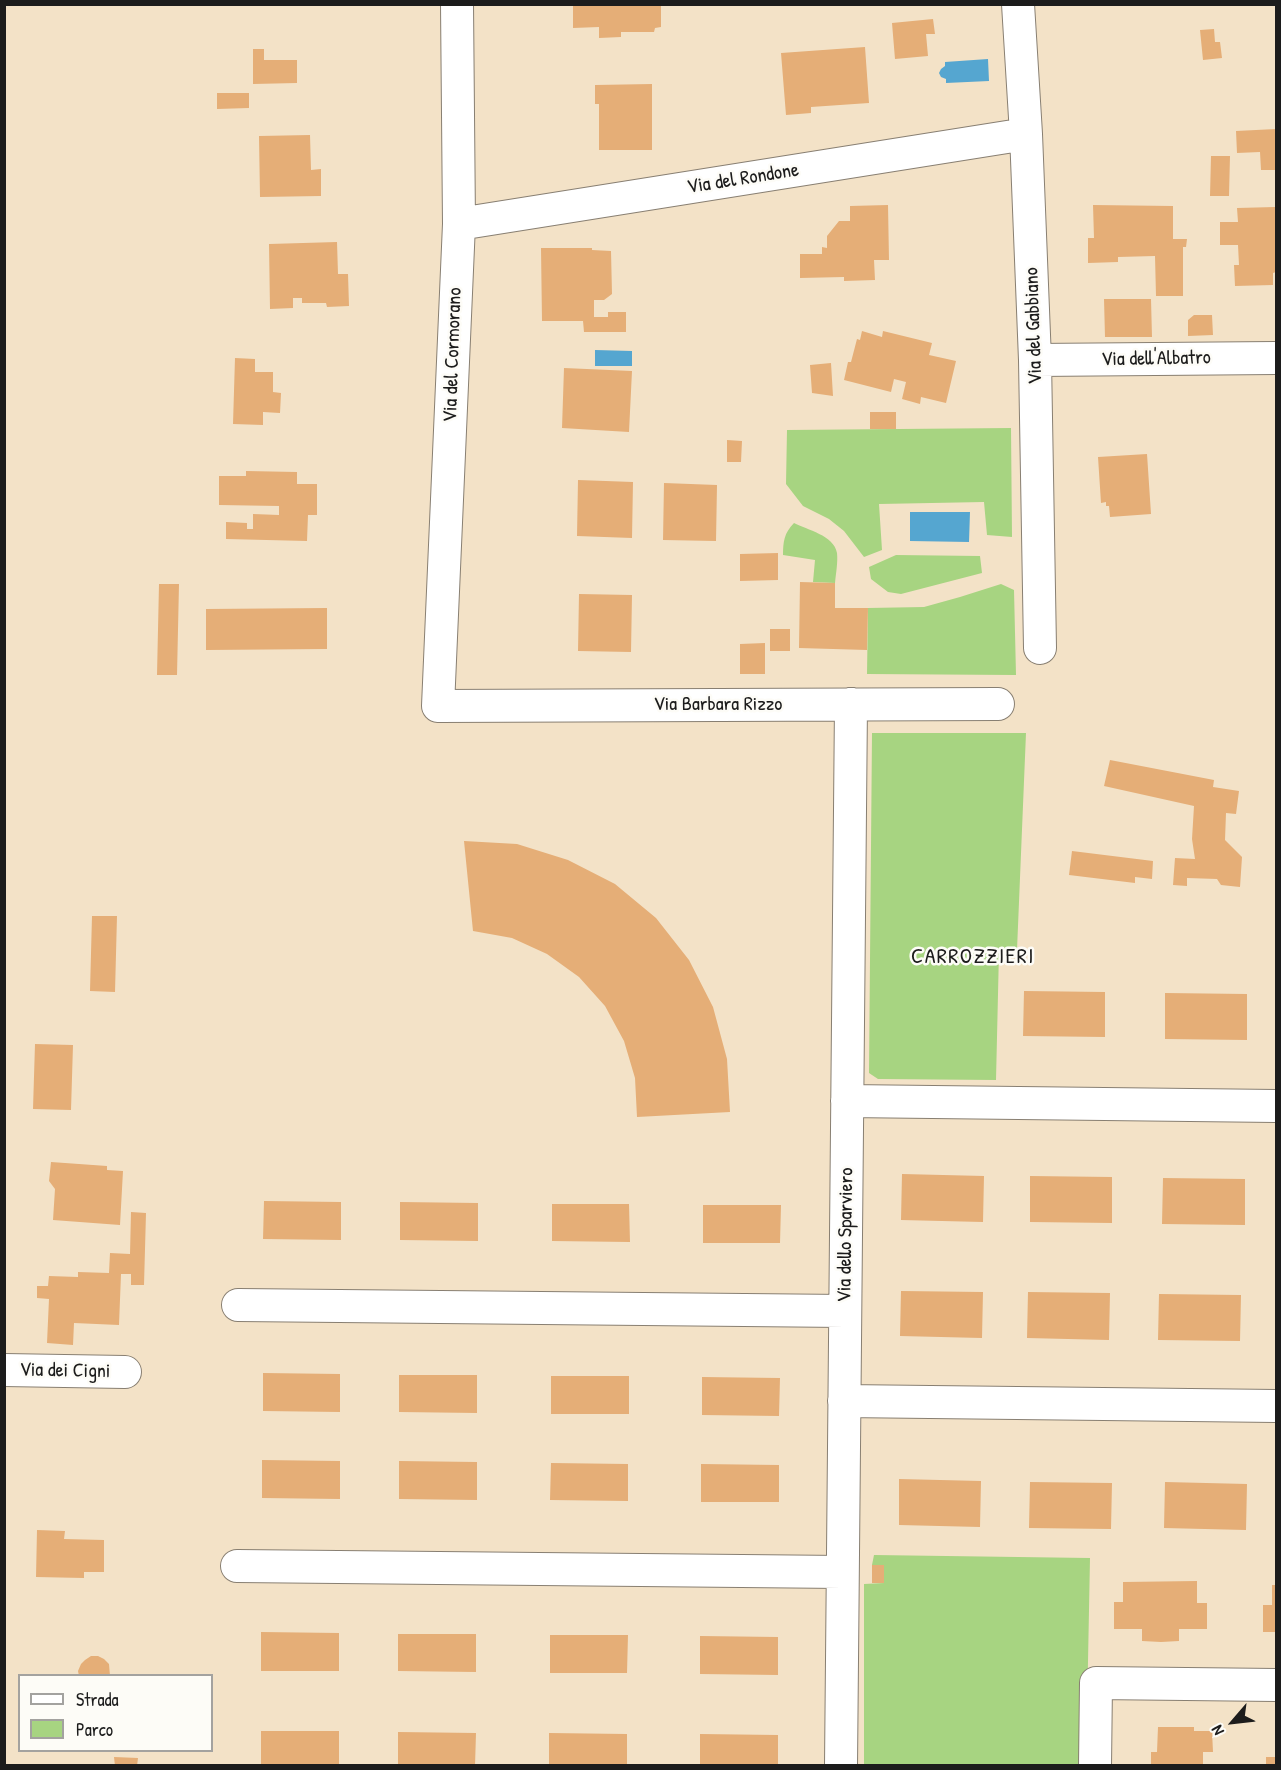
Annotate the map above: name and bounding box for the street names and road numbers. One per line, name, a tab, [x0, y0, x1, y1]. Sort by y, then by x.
street label: Via del Rondone	[685, 158, 801, 200]
street label: Via del Gabbiano	[1020, 267, 1048, 385]
street label: Via del Cormorano	[439, 287, 467, 423]
street label: Via dell'Albatro	[1101, 346, 1211, 372]
street label: Via Barbara Rizzo	[654, 693, 782, 717]
street label: Via dello Sparviero	[833, 1167, 859, 1303]
street label: Via dei Cigni	[19, 1358, 111, 1384]

